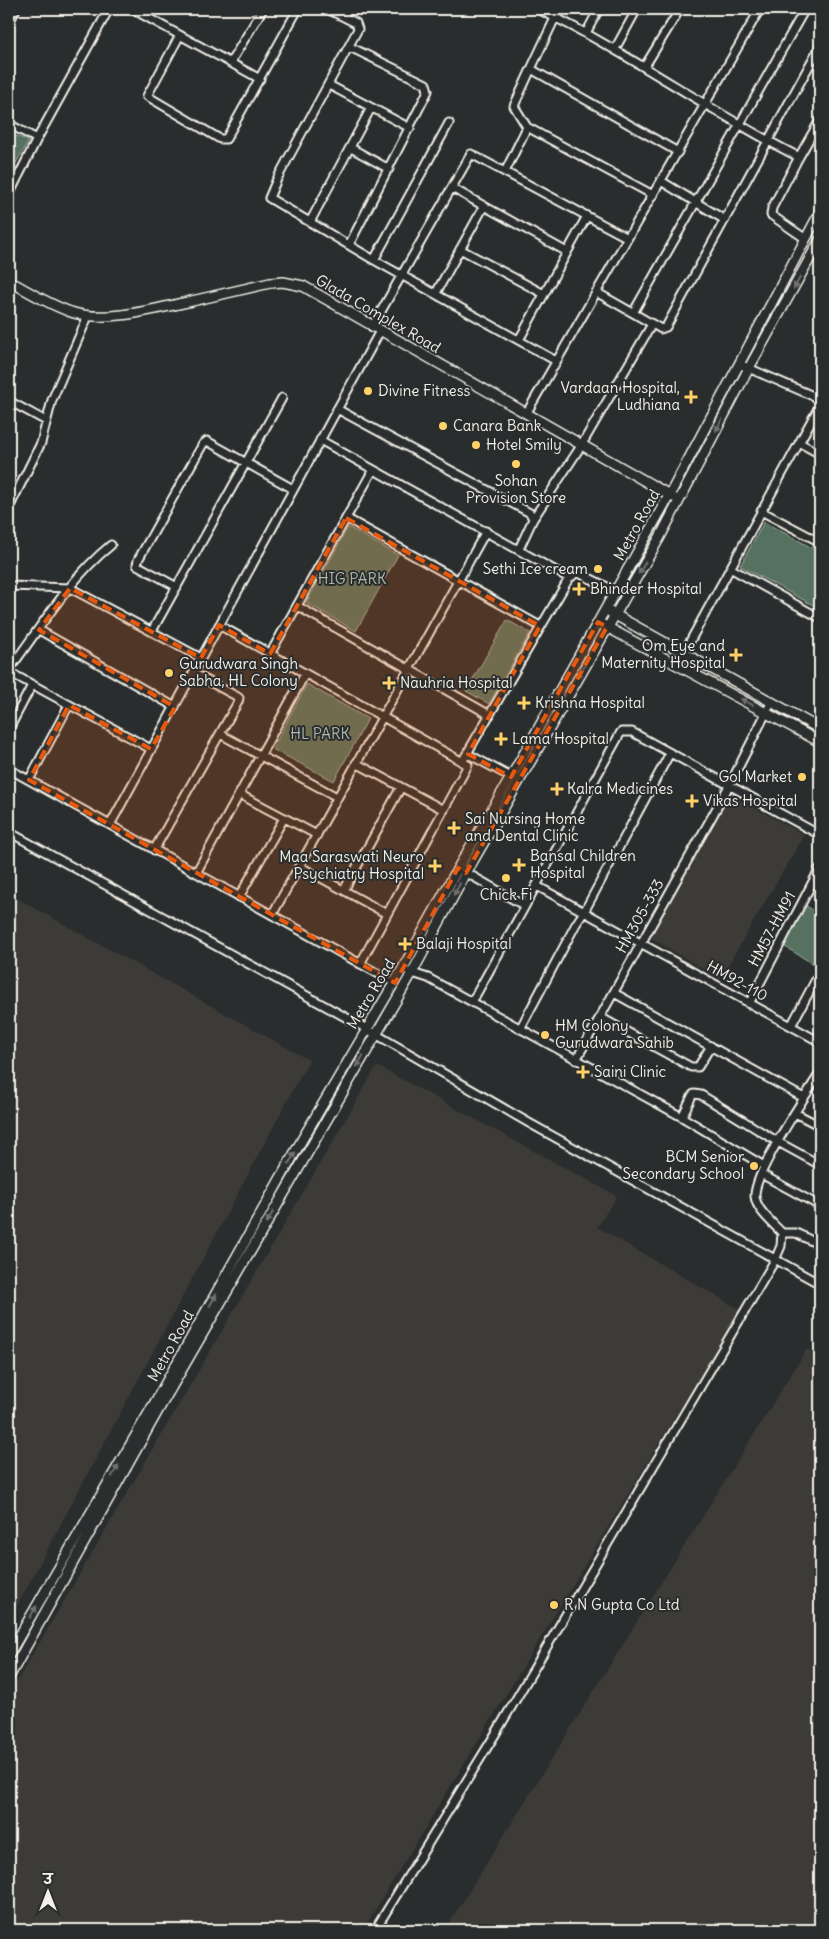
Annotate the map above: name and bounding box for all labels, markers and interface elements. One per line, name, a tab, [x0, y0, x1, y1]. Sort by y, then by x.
street label: Glada Complex Road	[312, 270, 444, 357]
one-way arrow	[793, 275, 801, 290]
place label: Vardaan Hospital, Ludhiana	[561, 378, 680, 414]
place label: Divine Fitness	[378, 381, 470, 400]
marker: Divine Fitness	[362, 385, 374, 397]
marker: Vardaan Hospital, Ludhiana	[684, 390, 698, 404]
place label: Canara Bank	[453, 416, 542, 435]
one-way arrow	[714, 418, 723, 432]
marker: Canara Bank	[437, 420, 449, 432]
place label: Hotel Smily	[486, 435, 562, 454]
marker: Hotel Smily	[470, 439, 482, 451]
marker: Sohan Provision Store	[510, 458, 522, 470]
place label: Sohan Provision Store	[466, 471, 566, 507]
street label: Metro Road	[609, 486, 664, 564]
place label: Sethi Ice cream	[483, 559, 588, 578]
one-way arrow	[637, 562, 646, 575]
marker: Sethi Ice cream	[592, 563, 604, 575]
park label: HIG PARK	[318, 569, 387, 588]
place label: Bhinder Hospital	[590, 579, 702, 598]
marker: Bhinder Hospital	[572, 582, 586, 596]
place label: Om Eye and Maternity Hospital	[601, 636, 725, 672]
marker: Om Eye and Maternity Hospital	[729, 648, 743, 662]
place label: Gurudwara Singh Sabha, HL Colony	[179, 654, 298, 690]
one-way arrow	[577, 665, 586, 679]
marker: Gurudwara Singh Sabha, HL Colony	[163, 667, 175, 679]
place label: Nauhria Hospital	[400, 673, 513, 692]
marker: Nauhria Hospital	[382, 676, 396, 690]
place label: Krishna Hospital	[535, 693, 645, 712]
marker: Krishna Hospital	[517, 696, 531, 710]
one-way arrow	[740, 698, 753, 707]
park label: HL PARK	[290, 724, 350, 743]
place label: Lama Hospital	[512, 729, 609, 748]
marker: Lama Hospital	[494, 732, 508, 746]
place label: Gol Market	[718, 767, 792, 786]
marker: Gol Market	[796, 771, 808, 783]
place label: Kalra Medicines	[567, 779, 673, 798]
marker: Kalra Medicines	[551, 783, 563, 795]
place label: Vikas Hospital	[703, 791, 797, 810]
marker: Vikas Hospital	[685, 794, 699, 808]
place label: Sai Nursing Home and Dental Clinic	[465, 809, 585, 845]
marker: Sai Nursing Home and Dental Clinic	[447, 821, 461, 835]
place label: Bansal Children Hospital	[530, 846, 636, 882]
place label: Maa Saraswati Neuro Psychiatry Hospital	[279, 847, 424, 883]
marker: Bansal Children Hospital	[512, 858, 526, 872]
marker: Maa Saraswati Neuro Psychiatry Hospital	[428, 859, 442, 873]
marker: Chick Fi	[500, 872, 512, 884]
street label: HM305-333	[611, 875, 668, 956]
one-way arrow	[453, 882, 461, 896]
place label: Chick Fi	[480, 885, 532, 904]
street label: HM57-HM91	[744, 888, 799, 970]
place label: Balaji Hospital	[416, 934, 512, 953]
marker: Balaji Hospital	[398, 937, 412, 951]
street label: Metro Road	[342, 955, 399, 1032]
street label: HM92-110	[703, 956, 771, 1005]
place label: HM Colony Gurudwara Sahib	[555, 1016, 674, 1052]
marker: HM Colony Gurudwara Sahib	[539, 1029, 551, 1041]
one-way arrow	[356, 1055, 365, 1068]
place label: Saini Clinic	[594, 1062, 667, 1081]
marker: Saini Clinic	[576, 1065, 590, 1079]
place label: BCM Senior Secondary School	[623, 1147, 744, 1183]
one-way arrow	[288, 1151, 296, 1165]
marker: BCM Senior Secondary School	[748, 1160, 760, 1172]
one-way arrow	[266, 1210, 275, 1224]
one-way arrow	[208, 1293, 217, 1306]
street label: Metro Road	[143, 1307, 198, 1385]
one-way arrow	[110, 1465, 119, 1478]
place label: R N Gupta Co Ltd	[564, 1595, 680, 1614]
marker: R N Gupta Co Ltd	[548, 1599, 560, 1611]
one-way arrow	[29, 1605, 38, 1618]
north arrow	[22, 1866, 72, 1916]
text: उ	[41, 1870, 54, 1888]

